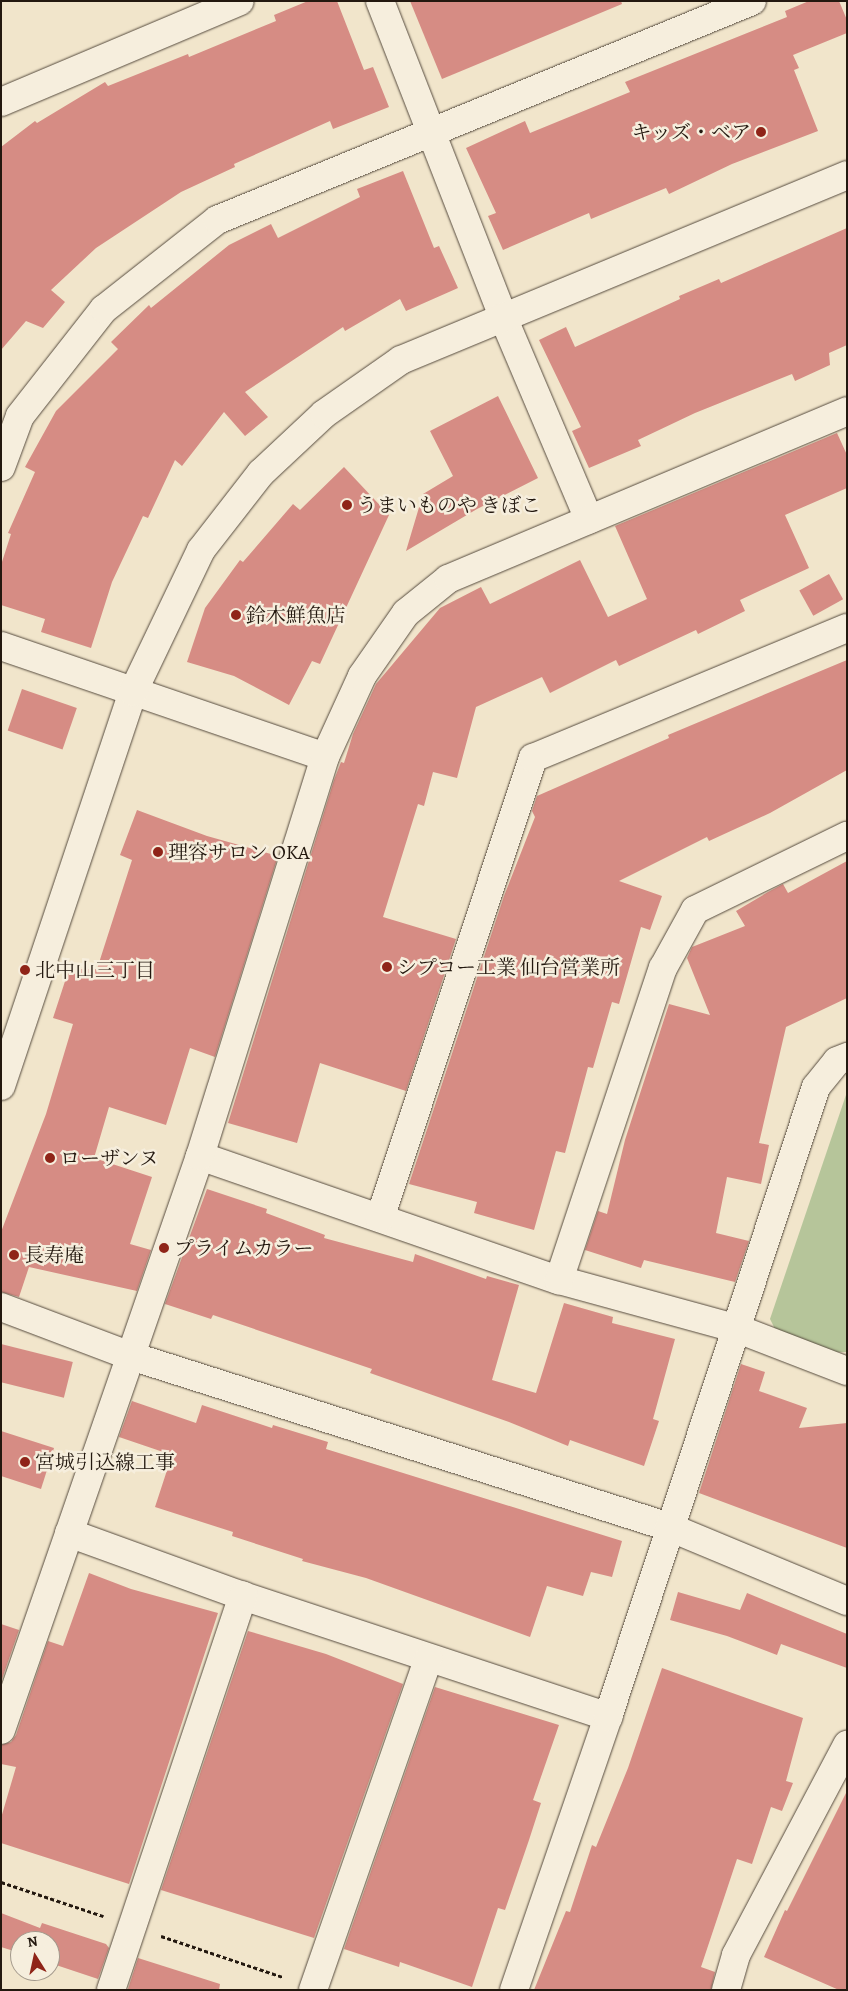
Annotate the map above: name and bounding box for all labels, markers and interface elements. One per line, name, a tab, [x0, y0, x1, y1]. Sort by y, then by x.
place label: キッズ・ベア	[631, 120, 751, 144]
marker: キッズ・ベア	[755, 126, 767, 138]
place label: うまいものや きぼこ	[357, 493, 541, 517]
marker: うまいものや きぼこ	[341, 499, 353, 511]
place label: 鈴木鮮魚店	[246, 603, 346, 627]
marker: 鈴木鮮魚店	[230, 609, 242, 621]
place label: 理容サロン OKA	[168, 840, 310, 864]
marker: 理容サロン OKA	[152, 846, 164, 858]
place label: シプコー工業 仙台営業所	[397, 955, 621, 979]
place label: 北中山三丁目	[35, 958, 155, 982]
marker: シプコー工業 仙台営業所	[381, 961, 393, 973]
marker: 北中山三丁目	[19, 964, 31, 976]
place label: ローザンヌ	[60, 1146, 160, 1170]
marker: ローザンヌ	[44, 1152, 56, 1164]
place label: プライムカラー	[174, 1236, 314, 1260]
marker: プライムカラー	[158, 1242, 170, 1254]
place label: 長寿庵	[24, 1243, 84, 1267]
marker: 長寿庵	[8, 1249, 20, 1261]
place label: 宮城引込線工事	[35, 1450, 175, 1474]
marker: 宮城引込線工事	[19, 1456, 31, 1468]
north arrow	[10, 1931, 60, 1981]
text: N	[26, 1931, 39, 1952]

